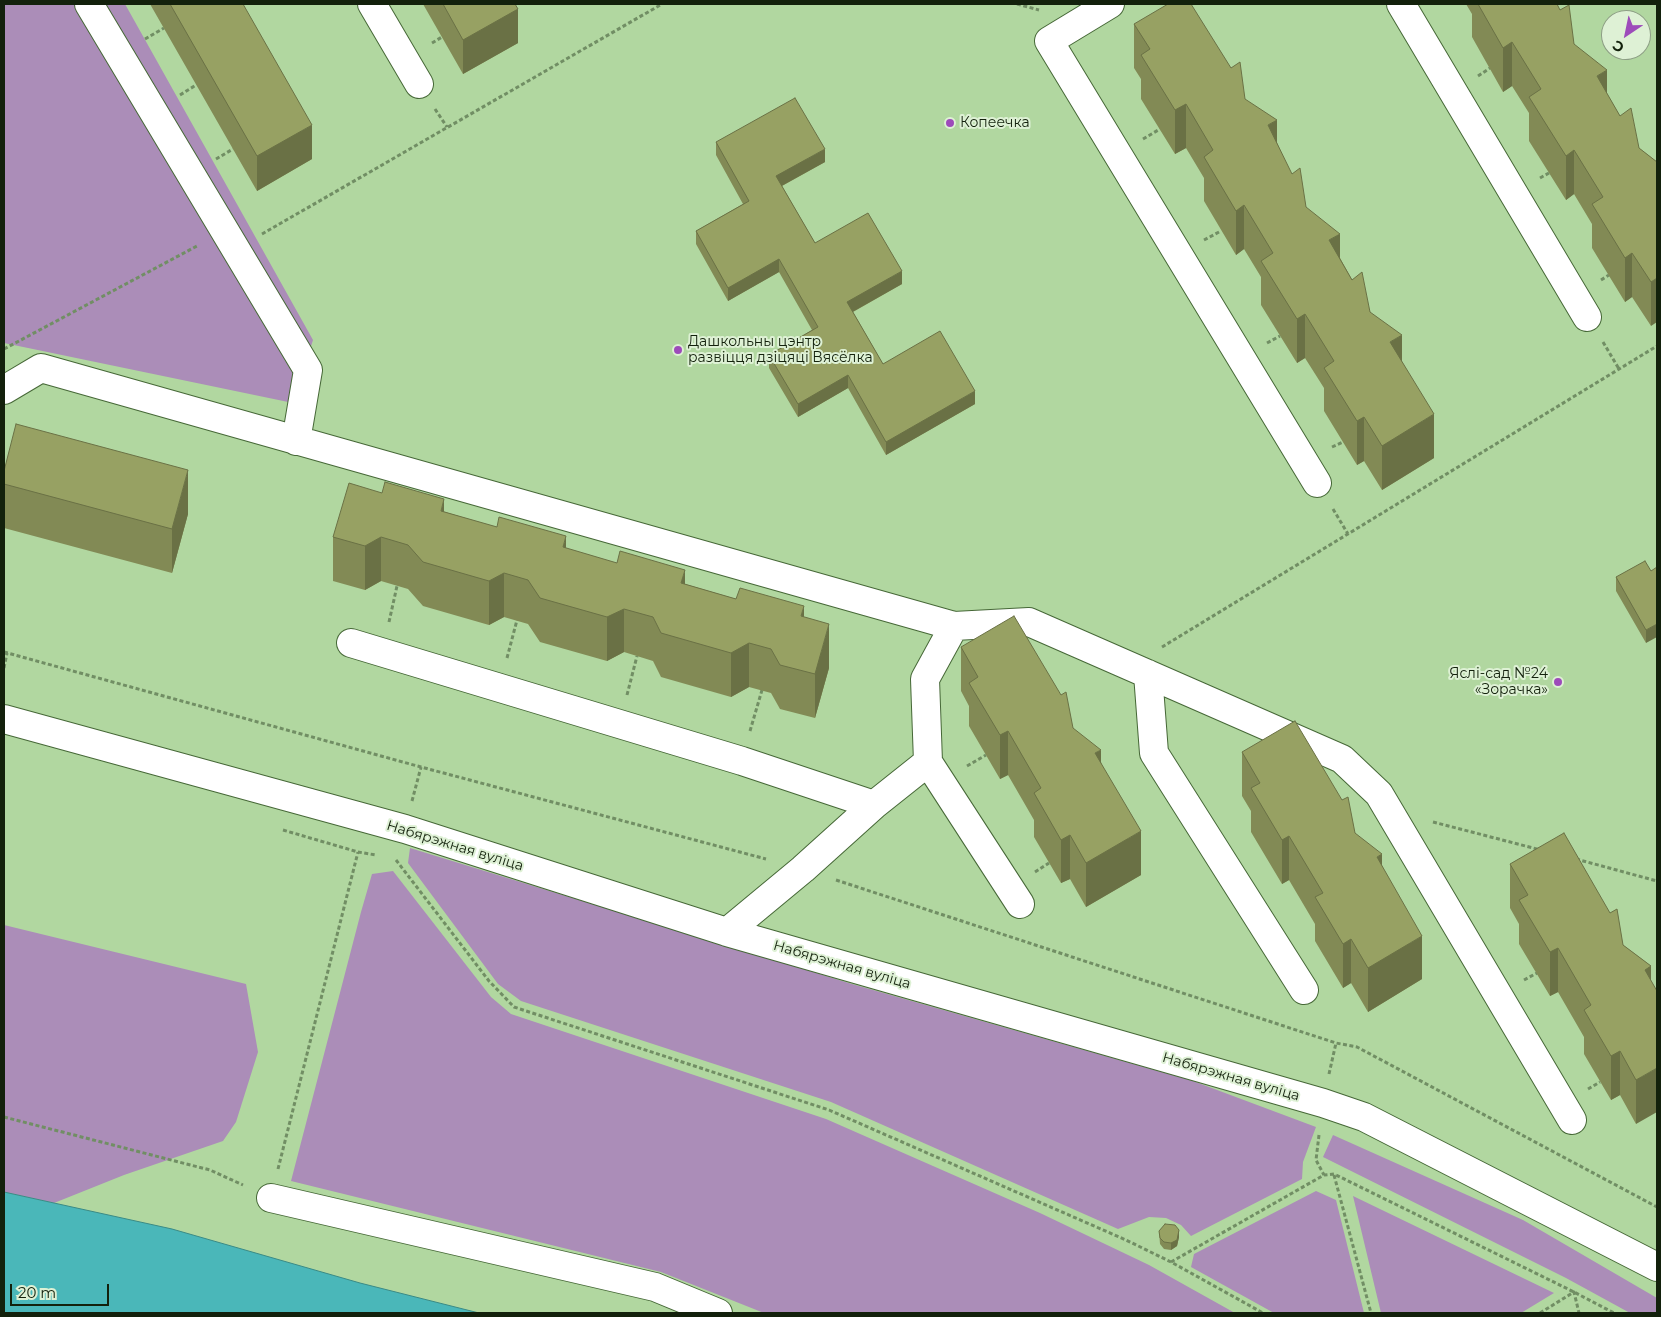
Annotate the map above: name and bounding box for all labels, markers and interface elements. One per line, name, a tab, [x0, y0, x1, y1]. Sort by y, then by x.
north arrow	[1601, 10, 1651, 60]
text: С	[1609, 36, 1627, 57]
place label: Копеечка	[960, 115, 1030, 131]
marker: Копеечка	[944, 117, 956, 129]
place label: Дашкольны цэнтр развіцця дзіцяці Вясёлка	[688, 334, 873, 367]
marker: Дашкольны цэнтр развіцця дзіцяці Вясёлка	[672, 344, 684, 356]
place label: Яслі-сад №24 «Зорачка»	[1449, 666, 1548, 699]
marker: Яслі-сад №24 «Зорачка»	[1552, 676, 1564, 688]
street label: Набярэжная вуліца	[385, 817, 525, 875]
street label: Набярэжная вуліца	[771, 937, 913, 993]
street label: Набярэжная вуліца	[1160, 1049, 1302, 1105]
scale bar	[12, 1274, 111, 1306]
text: 20 m	[18, 1283, 56, 1302]

